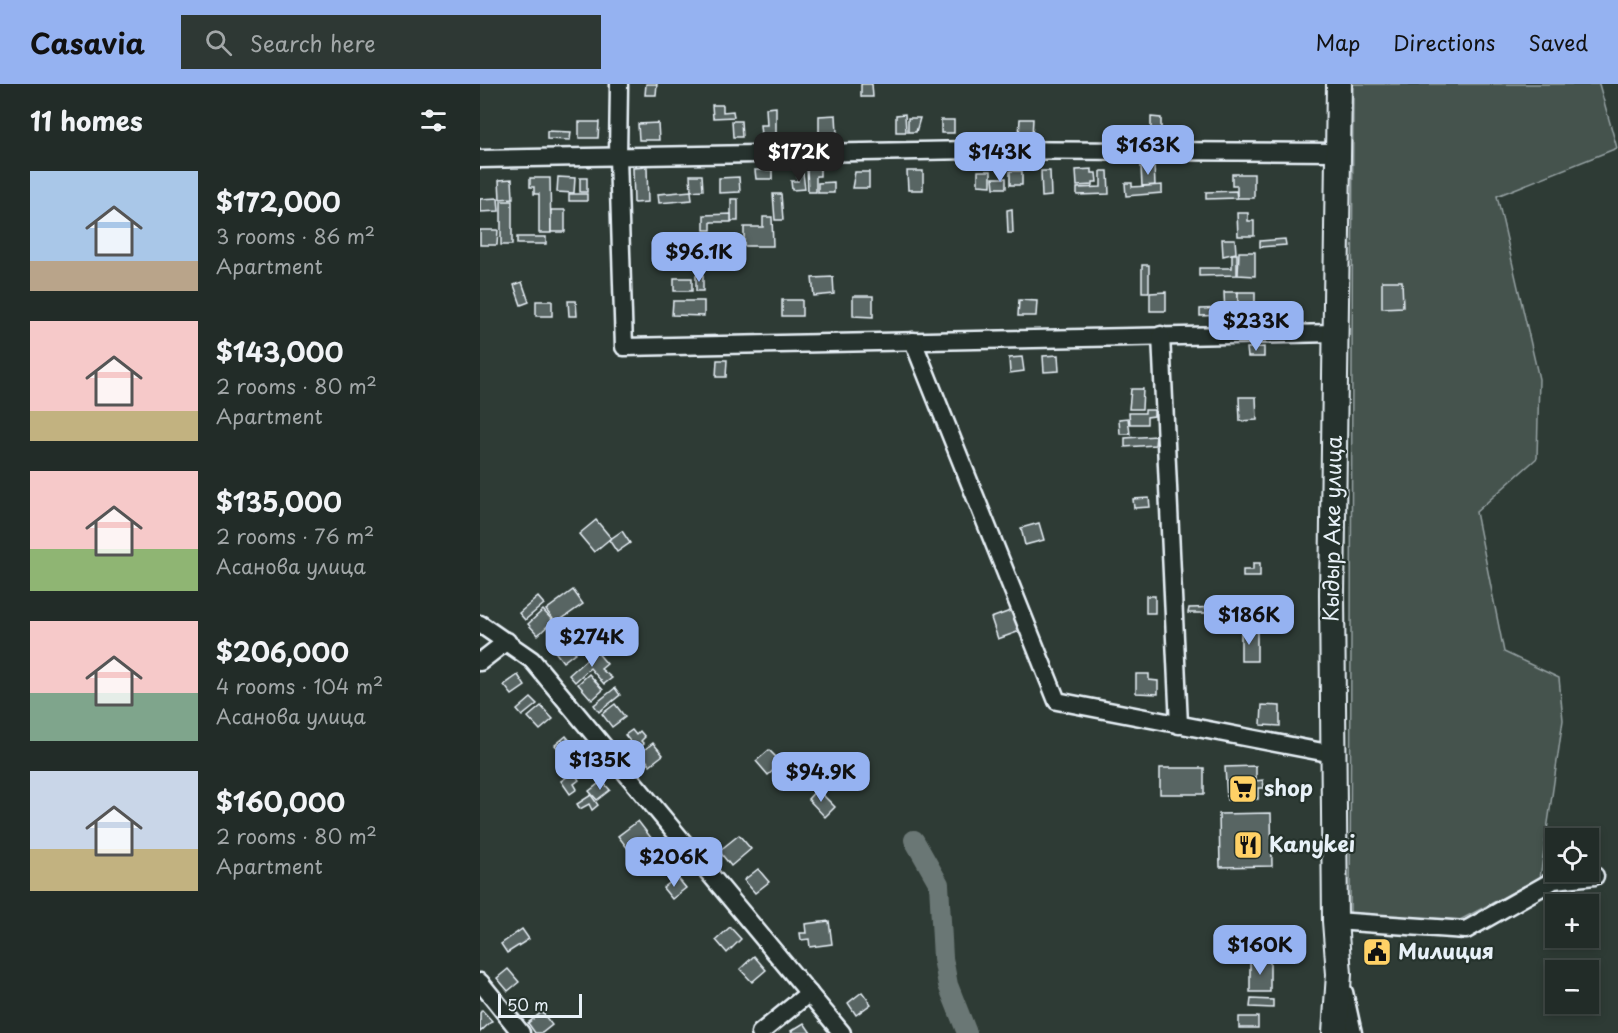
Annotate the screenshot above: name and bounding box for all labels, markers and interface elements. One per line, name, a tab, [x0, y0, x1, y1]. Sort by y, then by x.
search box	[181, 15, 601, 69]
text: Casavia	[30, 21, 145, 64]
icon: search	[202, 26, 235, 59]
text: Search here	[250, 26, 376, 59]
text: Map	[1315, 26, 1360, 58]
text: Directions	[1393, 26, 1495, 58]
text: Saved	[1528, 26, 1588, 58]
text: 11 homes	[30, 101, 143, 140]
icon: filters	[417, 104, 450, 137]
pin: $163K	[1106, 125, 1190, 176]
text: $163K	[1116, 129, 1180, 159]
pin: $172K	[757, 132, 841, 183]
pin: $143K	[958, 132, 1042, 183]
text: $172K	[768, 136, 830, 166]
text: $143K	[968, 136, 1032, 166]
text: $172,000	[216, 182, 341, 221]
icon: home	[78, 195, 150, 267]
text: 3 rooms · 86 m²	[216, 221, 375, 251]
pin: $96.1K	[650, 232, 748, 283]
text: $96.1K	[665, 236, 733, 266]
text: Apartment	[216, 251, 323, 281]
pin: $233K	[1214, 301, 1298, 352]
text: $233K	[1223, 305, 1289, 335]
text: $143,000	[216, 332, 344, 371]
icon: home	[78, 345, 150, 417]
text: 2 rooms · 80 m²	[216, 371, 377, 401]
text: Apartment	[216, 401, 323, 431]
street label: Кыдыр Аке улица	[1313, 435, 1349, 622]
text: $135,000	[216, 482, 342, 521]
icon: home	[78, 495, 150, 567]
text: 2 rooms · 76 m²	[216, 521, 374, 551]
text: Асанова улица	[216, 551, 366, 581]
pin: $186K	[1207, 595, 1291, 646]
text: $186K	[1218, 599, 1280, 629]
pin: $274K	[550, 617, 634, 668]
text: $274K	[560, 621, 624, 651]
text: $206,000	[216, 632, 349, 671]
icon: home	[78, 645, 150, 717]
text: 4 rooms · 104 m²	[216, 671, 383, 701]
text: Асанова улица	[216, 701, 366, 731]
pin: $135K	[558, 740, 642, 791]
text: $135K	[569, 744, 631, 774]
pin: $94.9K	[772, 752, 870, 803]
text: $94.9K	[786, 756, 856, 786]
place label: shop	[1264, 771, 1313, 803]
supermarket icon: shop	[1227, 773, 1259, 805]
text: $160,000	[216, 782, 345, 821]
icon: home	[78, 795, 150, 867]
text: 2 rooms · 80 m²	[216, 821, 377, 851]
place label: Kanykei	[1269, 827, 1355, 859]
map controls	[1545, 828, 1599, 1014]
button: locate	[1545, 828, 1599, 882]
restaurant icon: Kanykei	[1232, 829, 1264, 861]
pin: $206K	[632, 837, 716, 888]
text: $206K	[639, 841, 709, 871]
text: Apartment	[216, 851, 323, 881]
button: +	[1545, 894, 1599, 948]
pin: $160K	[1218, 925, 1302, 976]
text: $160K	[1227, 929, 1293, 959]
place label: Милиция	[1398, 934, 1494, 966]
public building icon: Милиция	[1361, 936, 1393, 968]
button: −	[1545, 960, 1599, 1014]
scale bar	[498, 991, 582, 1018]
text: 50 m	[507, 992, 548, 1016]

